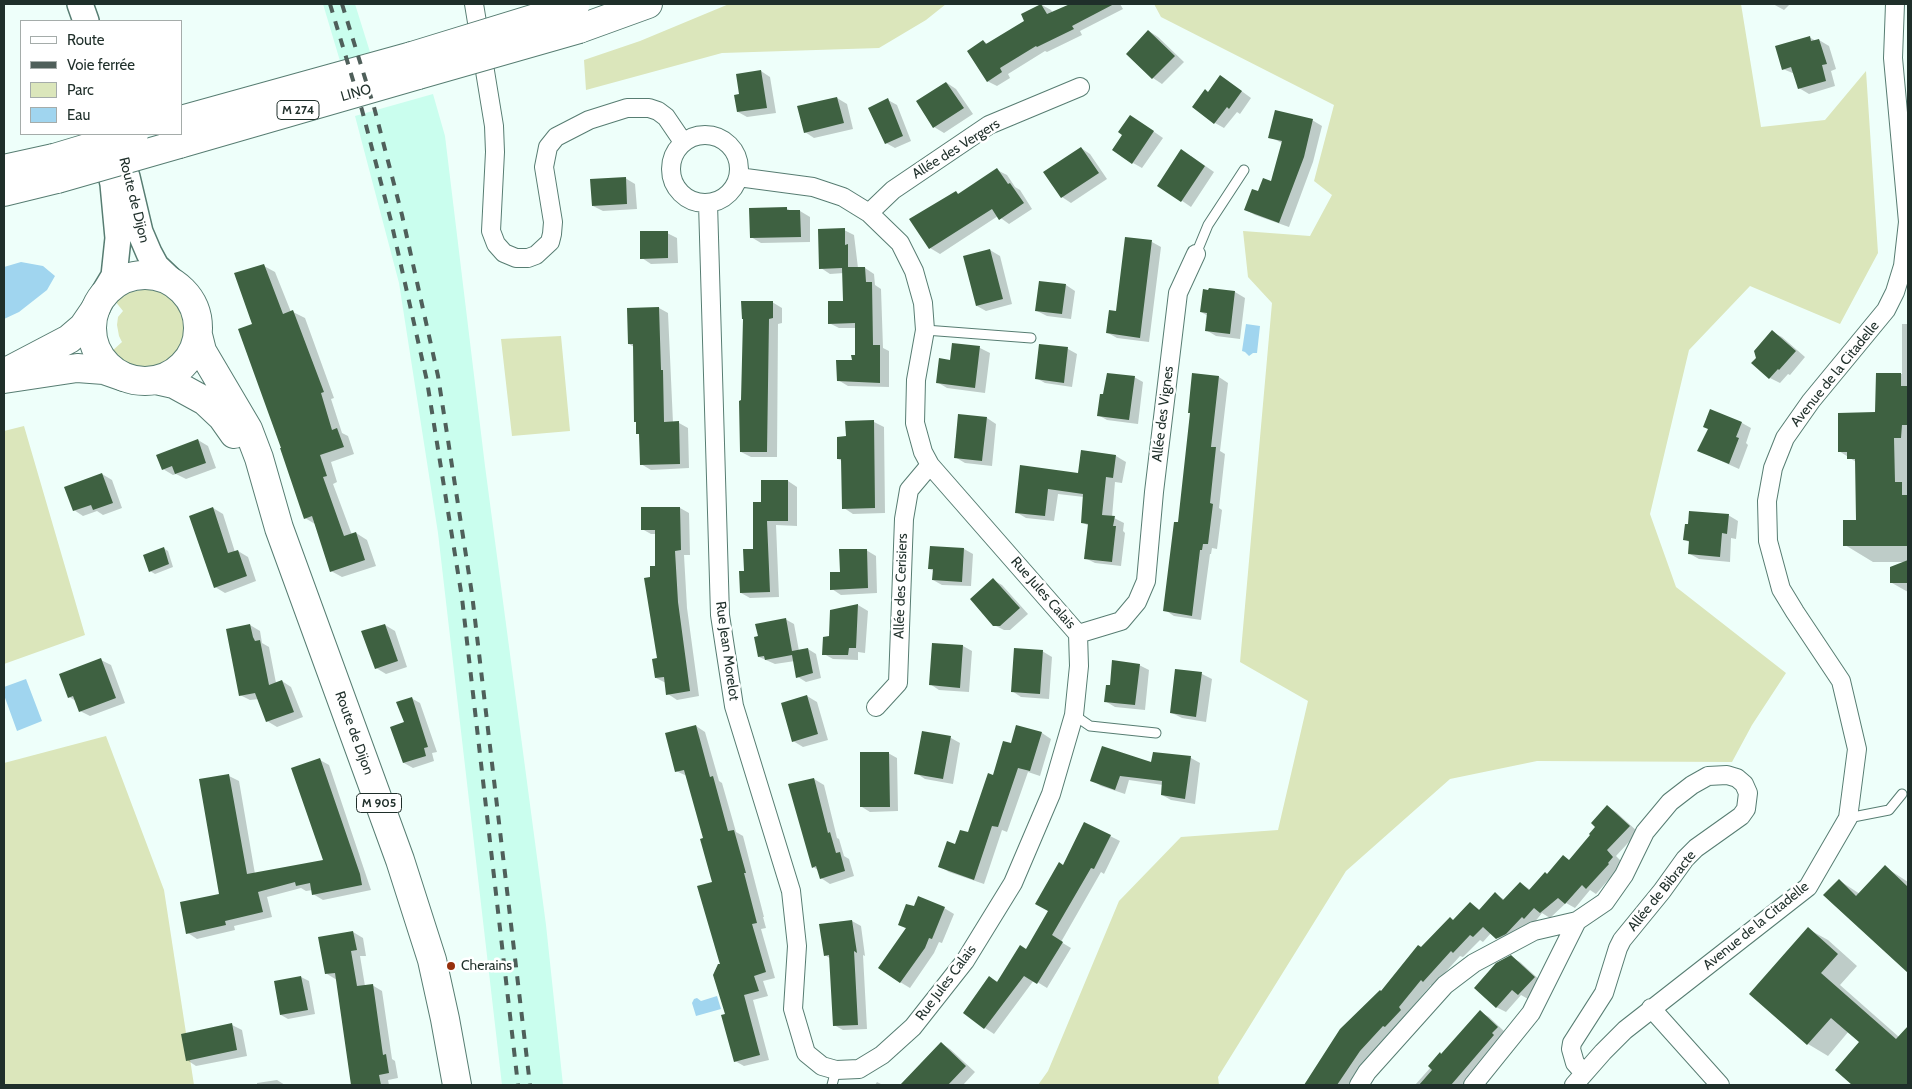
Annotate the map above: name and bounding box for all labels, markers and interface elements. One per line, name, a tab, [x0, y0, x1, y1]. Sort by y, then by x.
legend	[20, 20, 182, 135]
text: Route	[67, 31, 105, 49]
text: Voie ferrée	[67, 56, 135, 74]
text: Parc	[67, 81, 94, 99]
street label: LINO	[339, 81, 373, 105]
road number: M 274	[277, 100, 319, 120]
text: Eau	[67, 106, 90, 124]
street label: Allée des Vergers	[909, 115, 1003, 183]
street label: Route de Dijon	[115, 155, 153, 245]
street label: Avenue de la Citadelle	[1787, 318, 1883, 430]
street label: Allée des Vignes	[1149, 365, 1177, 463]
street label: Allée des Cerisiers	[891, 533, 911, 639]
street label: Rue Jules Calais	[1007, 553, 1079, 633]
street label: Rue Jean Morelot	[712, 600, 742, 702]
street label: Route de Dijon	[331, 689, 377, 777]
road number: M 905	[356, 794, 402, 812]
street label: Allée de Bibracte	[1624, 847, 1700, 935]
street label: Avenue de la Citadelle	[1700, 878, 1812, 974]
street label: Rue Jules Calais	[912, 942, 980, 1024]
place label: Cherains	[461, 958, 512, 974]
marker: Cherains	[445, 960, 457, 972]

